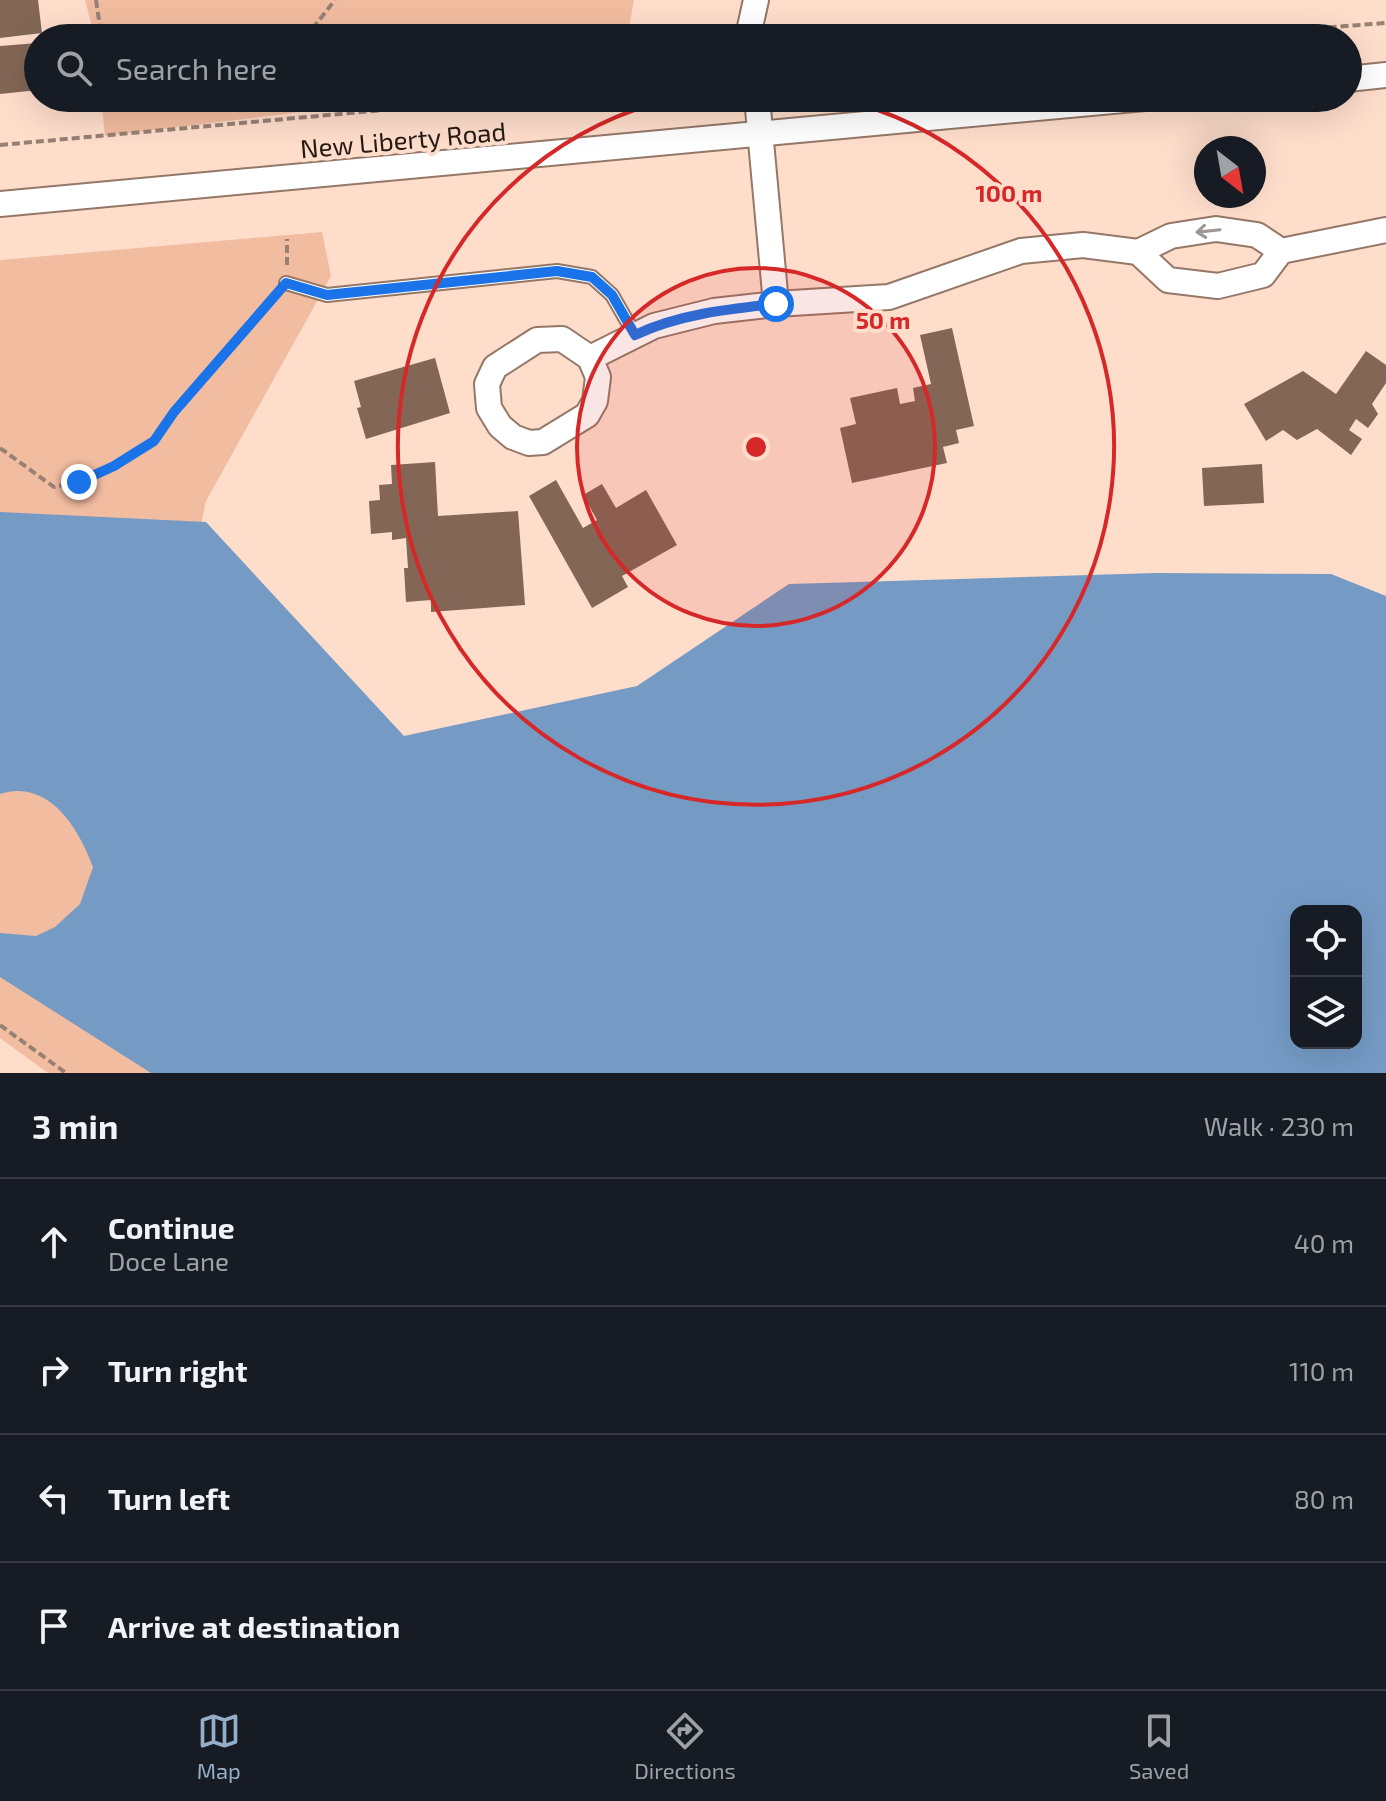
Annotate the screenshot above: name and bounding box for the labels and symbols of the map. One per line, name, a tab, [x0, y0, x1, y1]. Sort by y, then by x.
street label: New Liberty Road	[299, 115, 507, 163]
north arrow	[1194, 136, 1266, 208]
text: 100 m	[976, 178, 1042, 207]
one-way arrow	[1195, 224, 1222, 239]
route start	[758, 286, 794, 322]
text: 50 m	[856, 305, 910, 334]
centre of rings	[742, 433, 770, 461]
route end	[61, 464, 97, 500]

